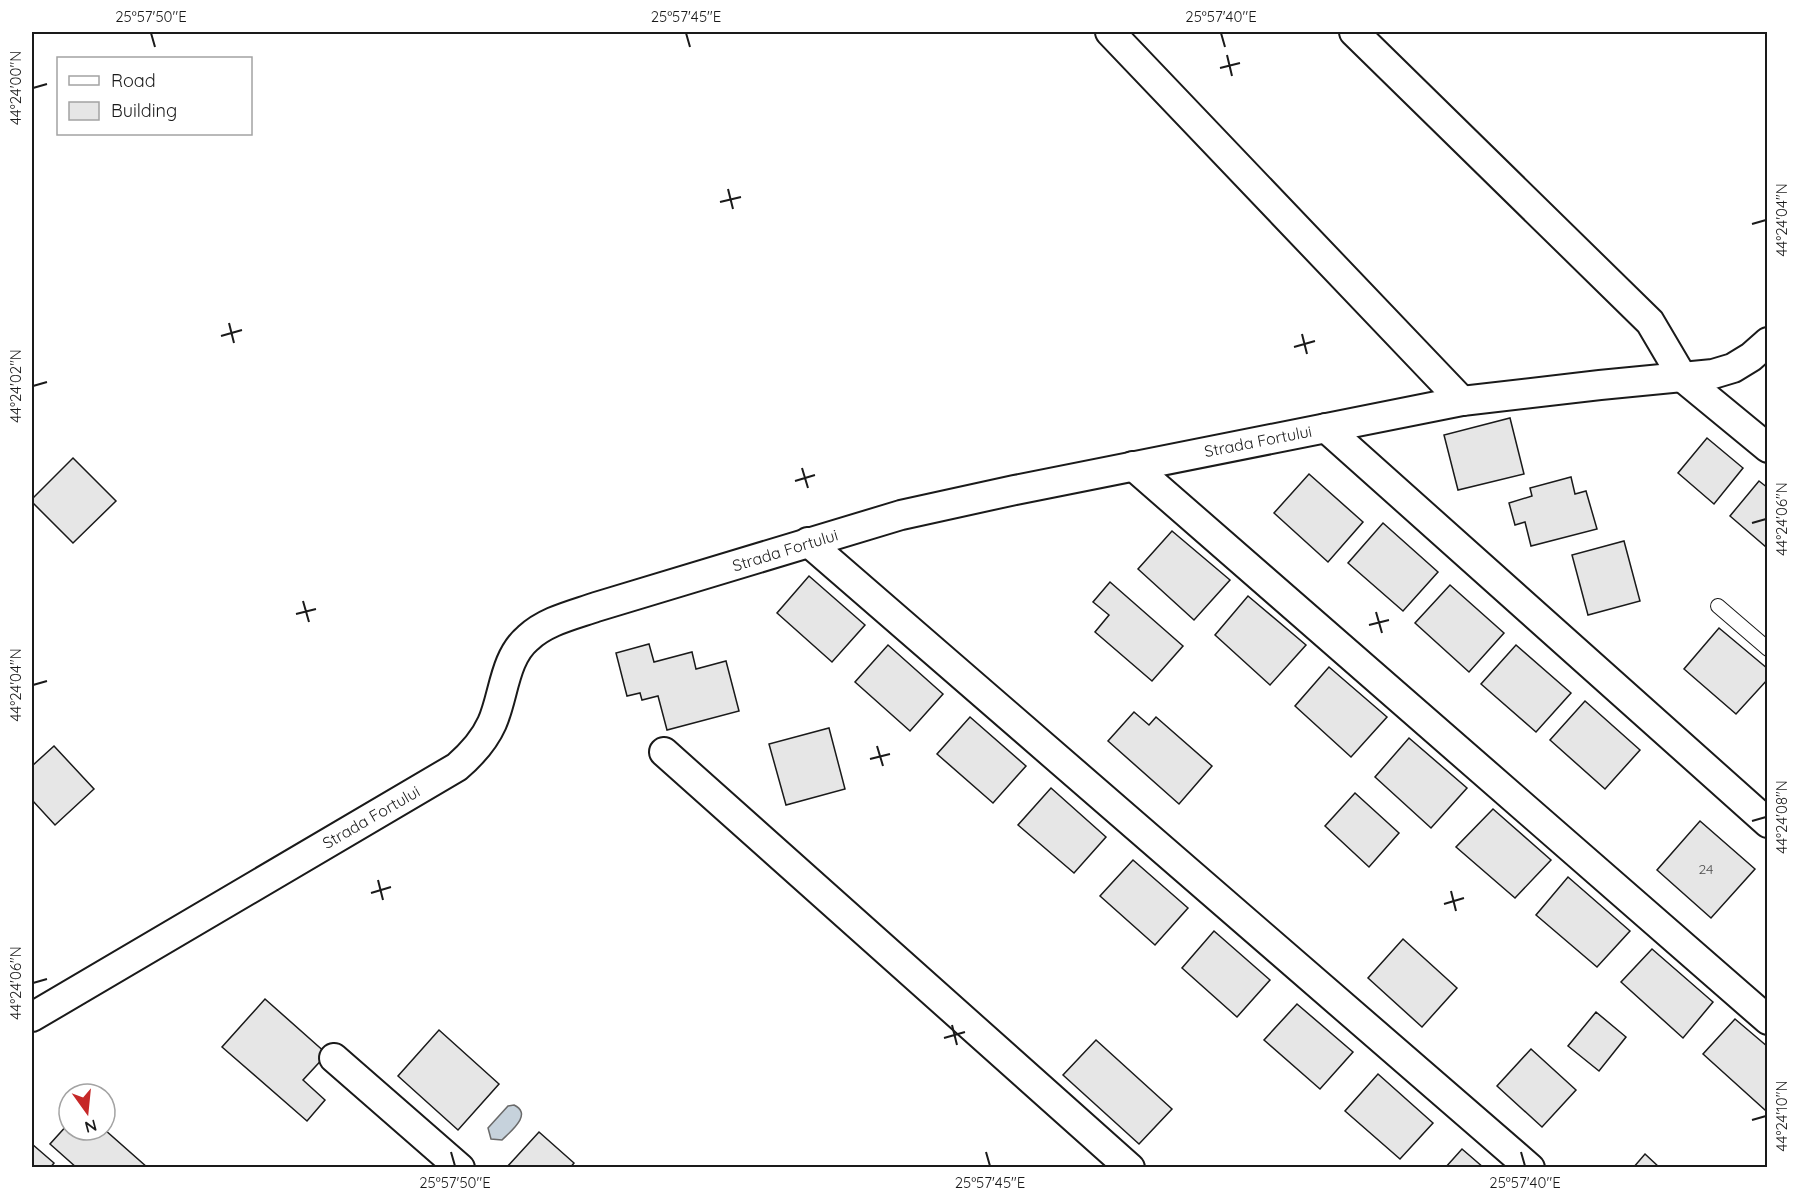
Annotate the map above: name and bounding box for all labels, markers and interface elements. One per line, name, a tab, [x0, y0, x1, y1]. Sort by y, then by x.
text: 25°57'50"E	[115, 7, 187, 26]
text: 25°57'45"E	[651, 7, 721, 26]
text: 25°57'40"E	[1185, 7, 1257, 26]
text: 44°24'00"N	[6, 51, 25, 125]
legend	[57, 57, 252, 135]
text: Road	[111, 69, 156, 92]
text: Building	[111, 99, 177, 122]
text: 44°24'04"N	[1772, 183, 1791, 257]
text: 44°24'02"N	[6, 349, 25, 423]
street label: Strada Fortului	[1203, 421, 1313, 461]
text: 44°24'06"N	[1772, 482, 1791, 556]
street label: Strada Fortului	[730, 524, 840, 576]
text: 44°24'04"N	[6, 648, 25, 722]
text: 44°24'08"N	[1772, 780, 1791, 854]
street label: Strada Fortului	[319, 781, 423, 853]
house number: 24	[1699, 860, 1713, 878]
text: 44°24'06"N	[6, 946, 25, 1020]
text: 44°24'10"N	[1772, 1081, 1791, 1151]
north arrow	[57, 1082, 117, 1142]
text: N	[83, 1115, 99, 1138]
text: 25°57'50"E	[419, 1173, 491, 1192]
text: 25°57'45"E	[955, 1173, 1025, 1192]
text: 25°57'40"E	[1489, 1173, 1561, 1192]

